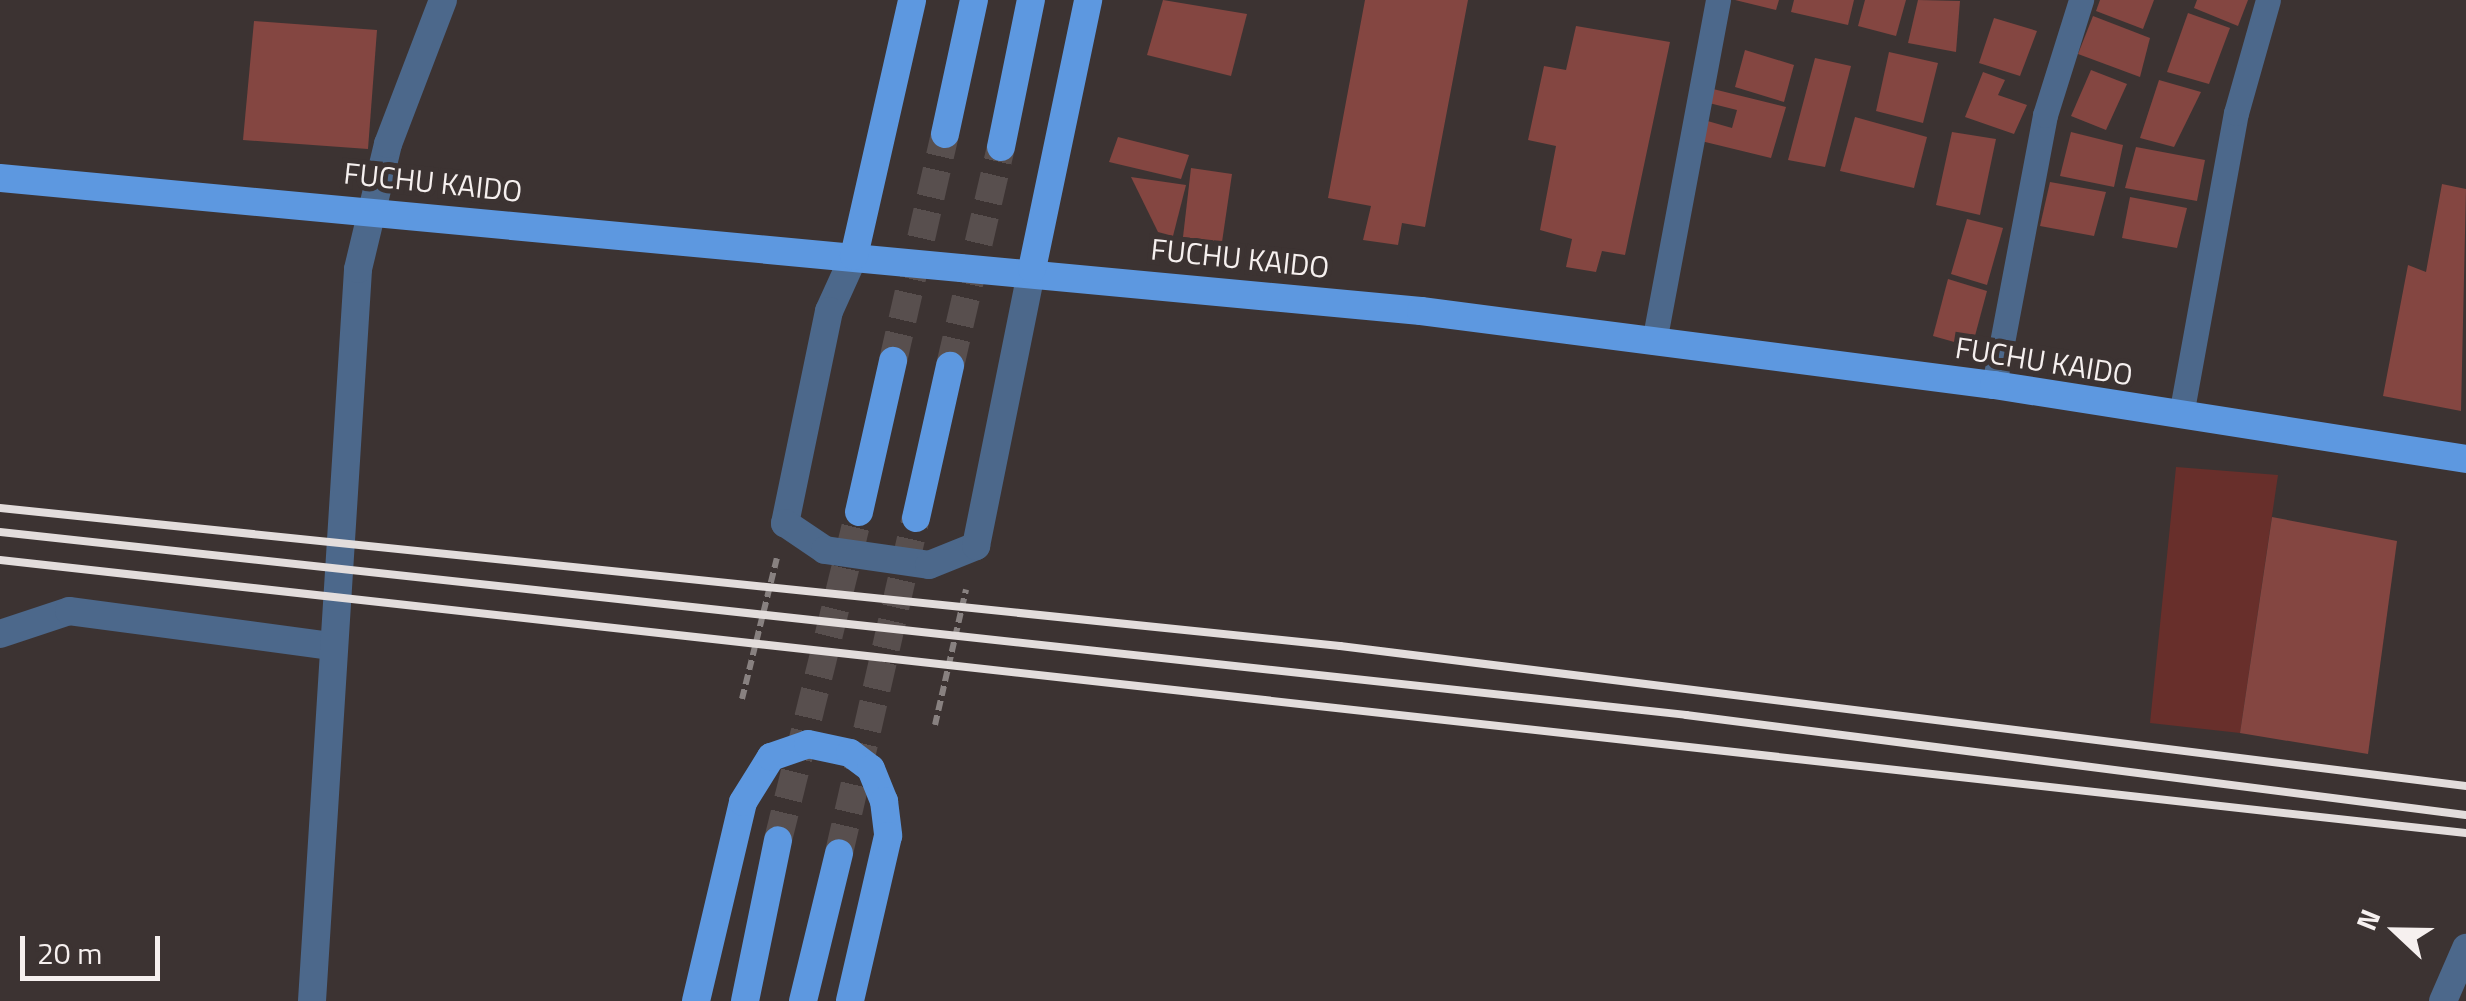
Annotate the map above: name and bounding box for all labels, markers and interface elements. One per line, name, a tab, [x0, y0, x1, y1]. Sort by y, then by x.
street label: FUCHU KAIDO	[342, 155, 524, 209]
street label: FUCHU KAIDO	[1149, 231, 1331, 285]
street label: FUCHU KAIDO	[1953, 329, 2135, 393]
north arrow	[2346, 881, 2446, 981]
text: N	[2344, 903, 2391, 937]
scale bar	[25, 916, 165, 978]
text: 20 m	[37, 930, 102, 976]

